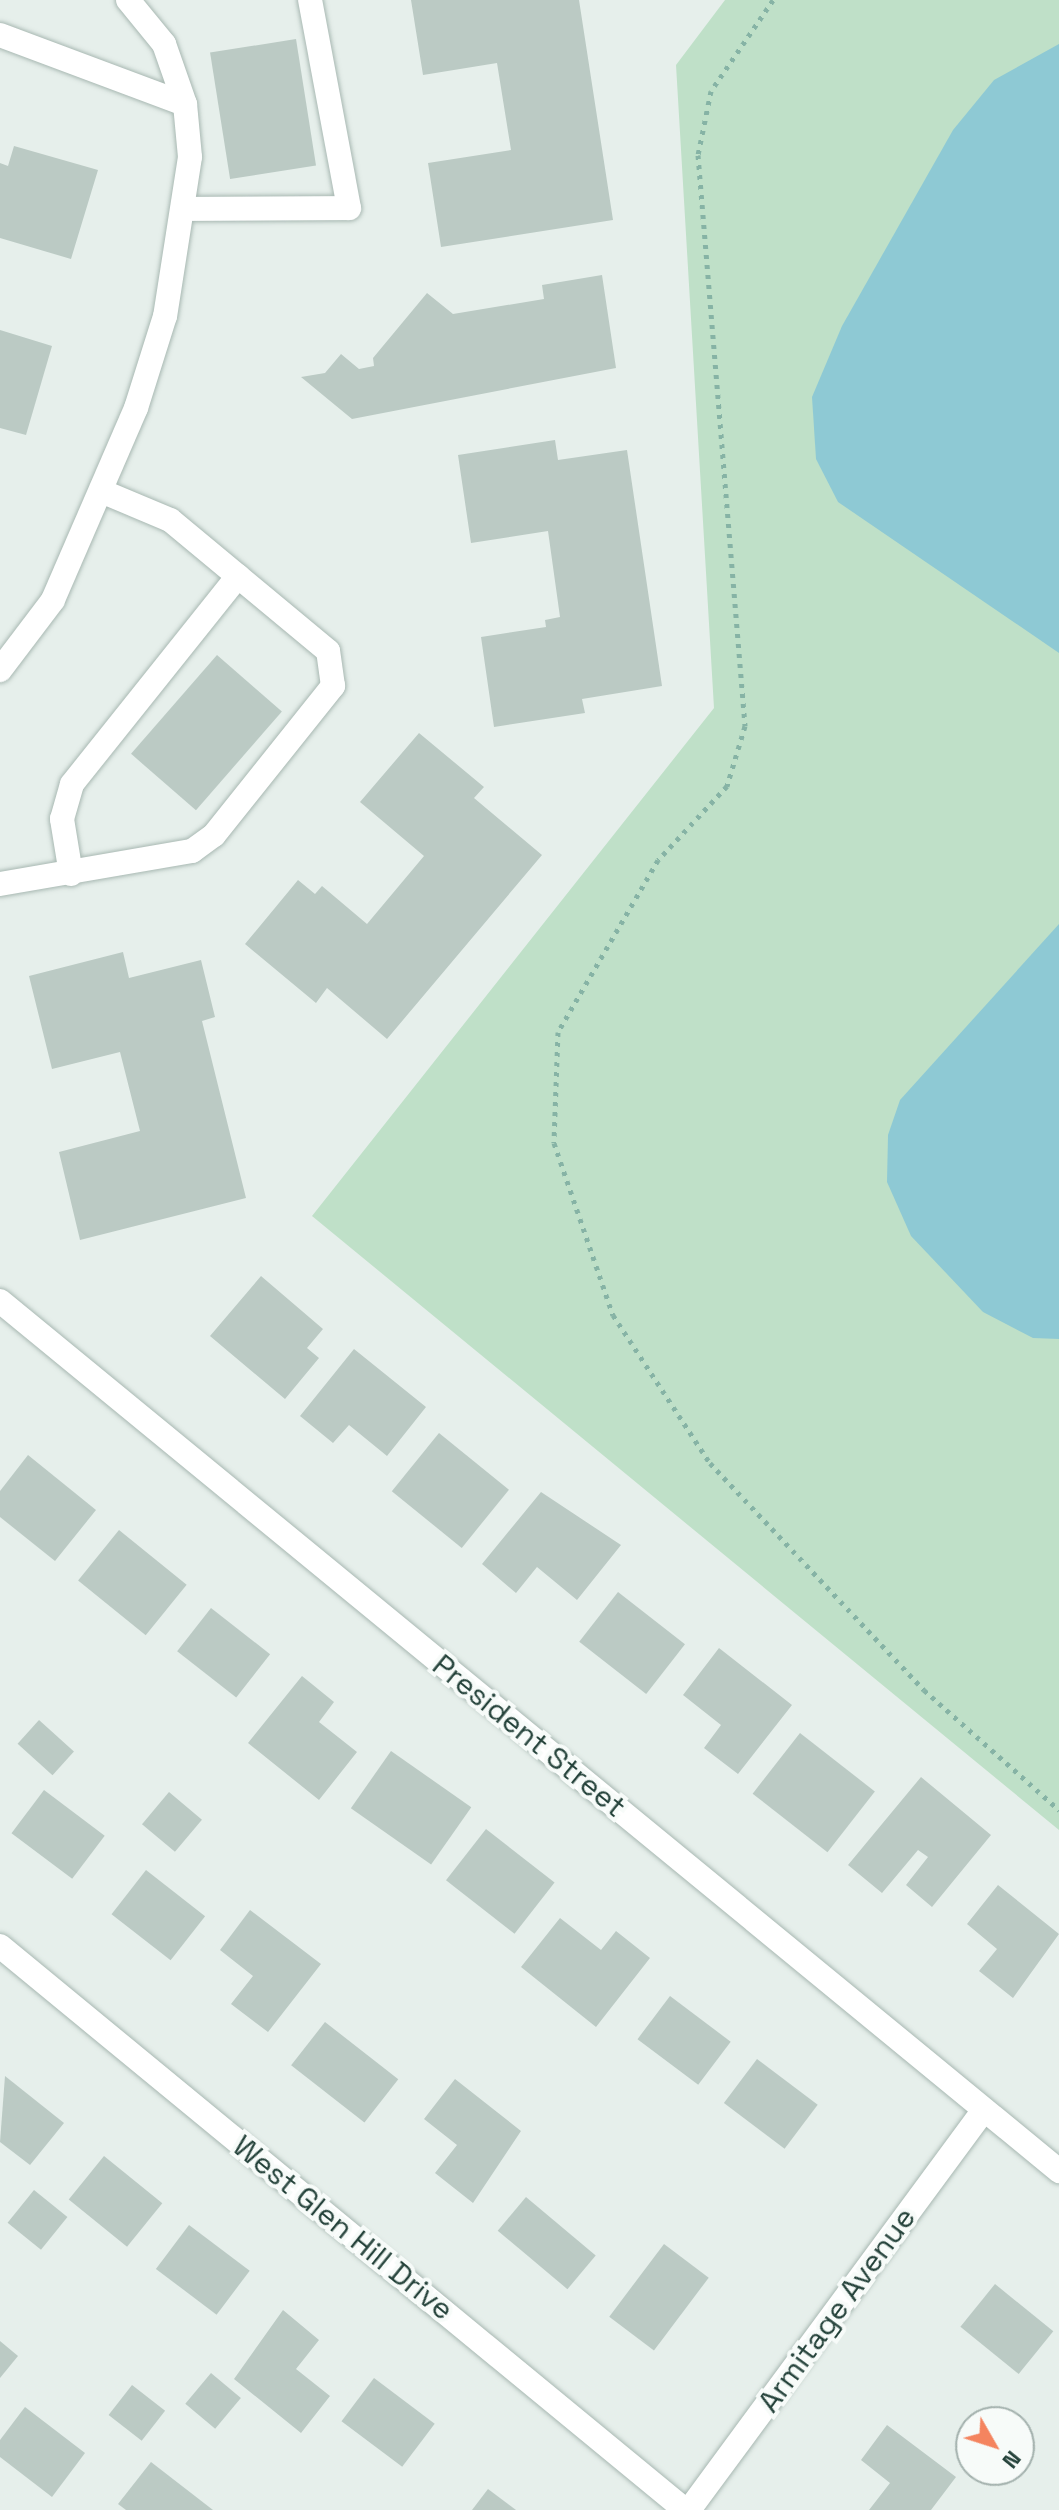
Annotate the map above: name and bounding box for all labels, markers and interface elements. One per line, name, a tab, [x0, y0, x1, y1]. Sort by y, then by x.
street label: President Street	[425, 1647, 633, 1825]
street label: West Glen Hill Drive	[226, 2128, 460, 2328]
street label: Armitage Avenue	[751, 2200, 923, 2420]
north arrow	[955, 2406, 1035, 2486]
text: N	[997, 2445, 1028, 2474]

